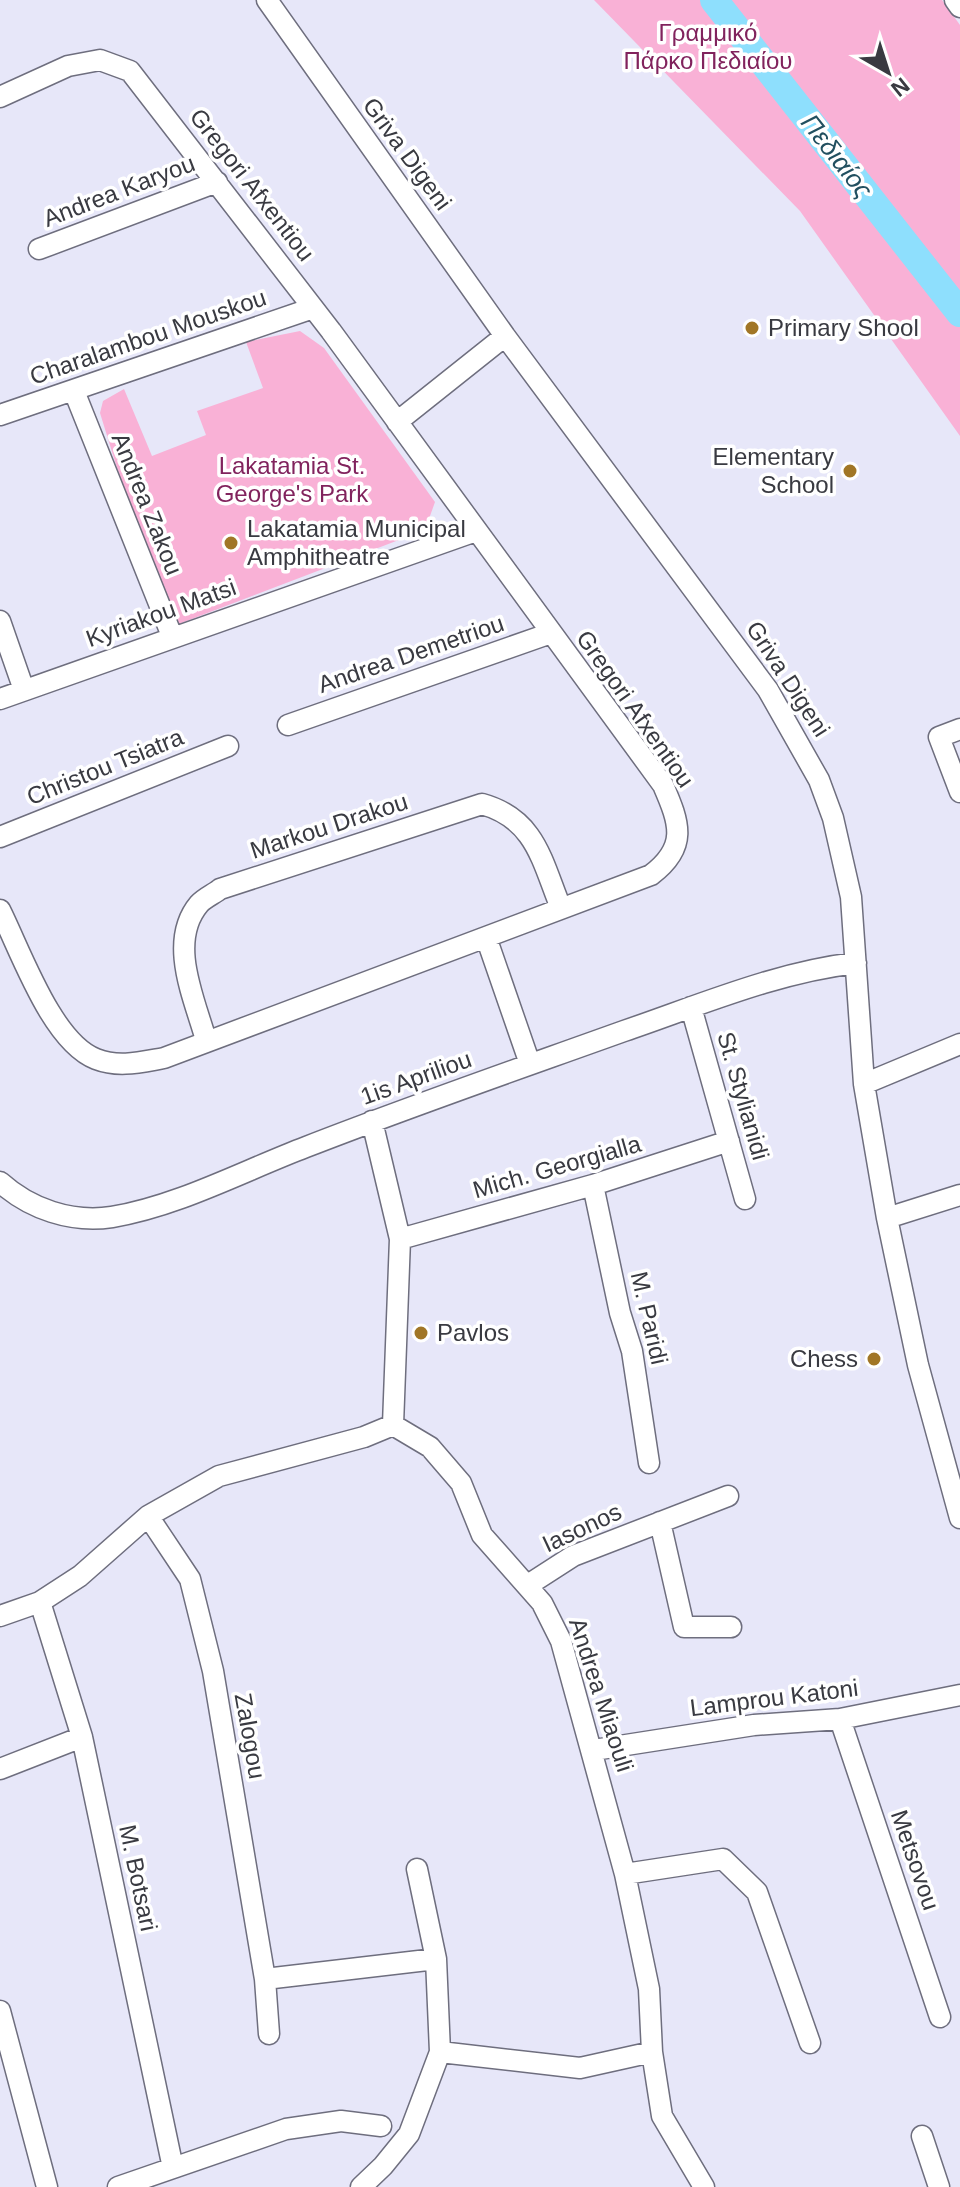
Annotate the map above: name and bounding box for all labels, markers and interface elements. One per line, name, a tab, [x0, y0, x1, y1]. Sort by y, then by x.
park label: Γραμμικό Πάρκο Πεδιαίου	[624, 19, 792, 74]
north arrow	[848, 32, 928, 112]
text: N	[886, 72, 914, 102]
street label: Griva Digeni	[358, 92, 457, 215]
street label: Gregori Afxentiou	[185, 103, 320, 266]
water label: Πεδιαίος	[795, 108, 879, 204]
street label: Andrea Karyou	[39, 149, 198, 232]
street label: Charalambou Mouskou	[26, 283, 270, 390]
place label: Primary Shool	[768, 314, 919, 341]
marker: Primary Shool	[743, 319, 761, 337]
street label: Andrea Zakou	[107, 429, 188, 579]
place label: Elementary School	[713, 443, 834, 498]
park label: Lakatamia St. George's Park	[216, 452, 369, 507]
marker: Elementary School	[841, 462, 859, 480]
place label: Lakatamia Municipal Amphitheatre	[247, 515, 466, 570]
marker: Lakatamia Municipal Amphitheatre	[222, 534, 240, 552]
street label: Kyriakou Matsi	[82, 573, 239, 652]
street label: Andrea Demetriou	[314, 609, 507, 698]
street label: Griva Digeni	[741, 616, 836, 741]
street label: Gregori Afxentiou	[571, 625, 700, 792]
street label: Christou Tsiatra	[23, 723, 188, 810]
street label: Markou Drakou	[247, 787, 411, 864]
street label: St. Stylianidi	[712, 1029, 775, 1163]
street label: 1is Apriliou	[357, 1045, 475, 1110]
street label: Mich. Georgialla	[470, 1129, 645, 1203]
street label: M. Paridi	[626, 1269, 673, 1367]
place label: Pavlos	[437, 1319, 509, 1346]
marker: Pavlos	[412, 1324, 430, 1342]
place label: Chess	[790, 1345, 858, 1372]
marker: Chess	[865, 1350, 883, 1368]
street label: Iasonos	[538, 1498, 626, 1558]
street label: Andrea Miaouli	[564, 1615, 639, 1775]
street label: Lamprou Katoni	[688, 1674, 860, 1721]
street label: Zalogou	[230, 1691, 271, 1781]
street label: Metsovou	[886, 1806, 945, 1913]
street label: M. Botsari	[114, 1822, 163, 1934]

